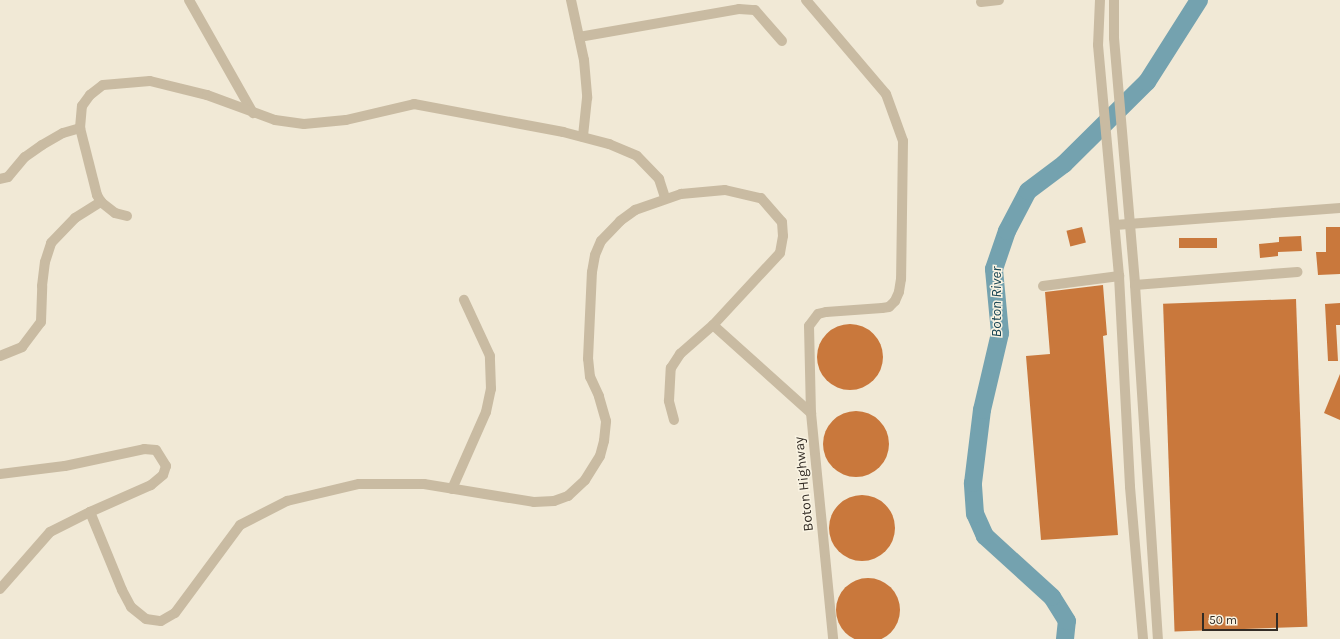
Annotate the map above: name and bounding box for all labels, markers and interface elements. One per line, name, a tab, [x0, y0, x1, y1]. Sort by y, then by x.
water label: Boton River	[988, 267, 1006, 337]
street label: Boton Highway	[791, 436, 817, 532]
scale bar	[1204, 605, 1280, 631]
text: 50 m	[1209, 613, 1237, 627]

